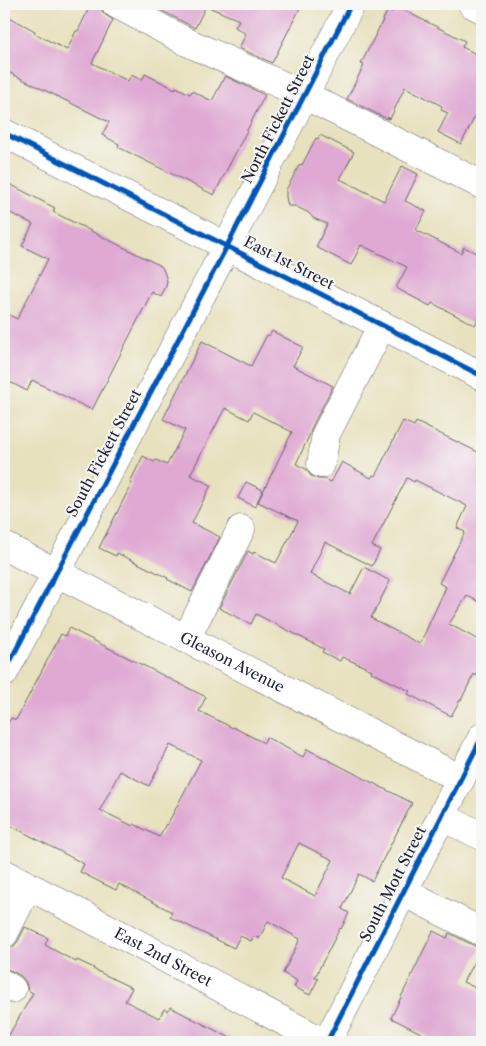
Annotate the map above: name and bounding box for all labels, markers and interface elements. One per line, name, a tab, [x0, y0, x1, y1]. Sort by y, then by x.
street label: North Fickett Street	[237, 51, 319, 186]
street label: East 1st Street	[241, 232, 338, 294]
street label: South Fickett Street	[62, 385, 146, 520]
street label: Gleason Avenue	[177, 627, 288, 696]
street label: South Mott Street	[355, 822, 430, 945]
street label: East 2nd Street	[111, 923, 216, 991]

